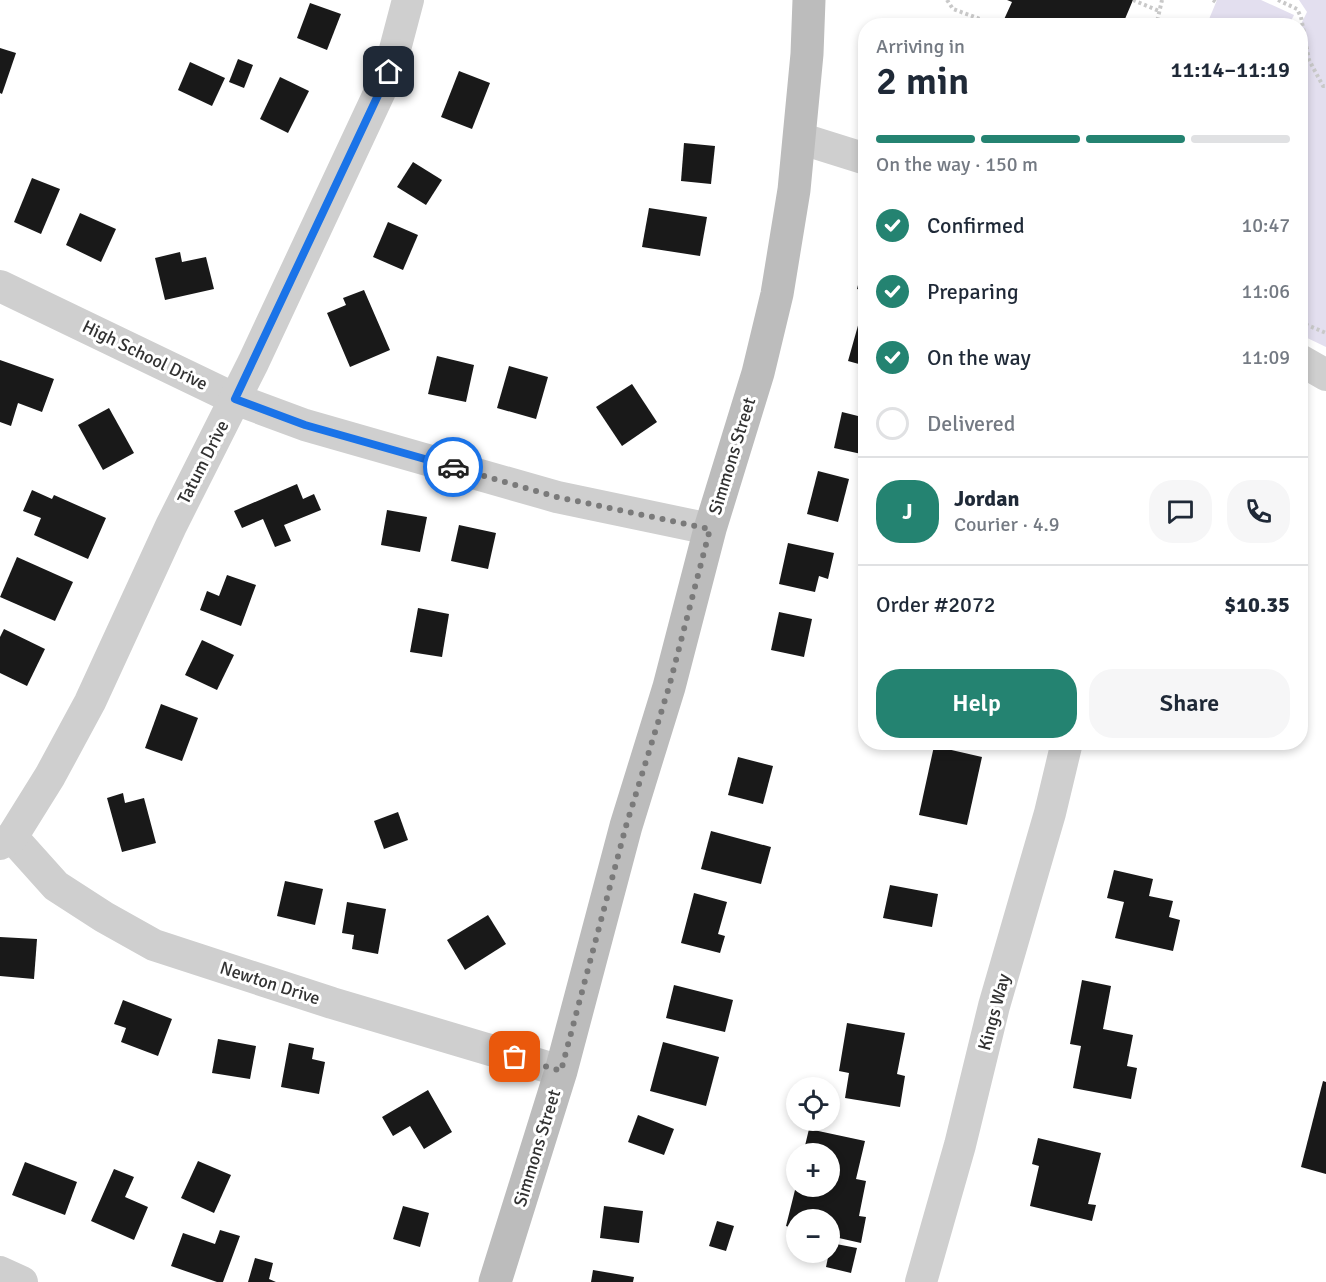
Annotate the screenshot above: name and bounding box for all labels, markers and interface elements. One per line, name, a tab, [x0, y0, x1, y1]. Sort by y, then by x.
text: Arriving in	[876, 34, 965, 59]
pin	[363, 46, 414, 97]
icon: home	[372, 55, 405, 88]
text: 11:14–11:19	[1171, 56, 1290, 83]
text: 2 min	[876, 57, 969, 105]
text: On the way · 150 m	[876, 152, 1038, 177]
icon: check	[876, 209, 909, 242]
text: Confirmed	[927, 212, 1025, 239]
text: 10:47	[1241, 213, 1290, 238]
icon: check	[876, 275, 909, 308]
text: Preparing	[927, 278, 1019, 305]
text: 11:06	[1241, 279, 1290, 304]
street label: High School Drive	[79, 315, 211, 395]
icon: check	[876, 341, 909, 374]
text: On the way	[927, 344, 1031, 371]
text: 11:09	[1241, 345, 1290, 370]
street label: Simmons Street	[704, 395, 760, 517]
text: Delivered	[927, 410, 1015, 437]
street label: Tatum Drive	[172, 416, 234, 508]
courier	[423, 437, 483, 497]
icon: car	[437, 451, 470, 484]
button: chat	[1149, 480, 1212, 543]
button: phone	[1227, 480, 1290, 543]
text: Jordan	[954, 485, 1020, 512]
text: J	[902, 498, 913, 525]
text: Courier · 4.9	[954, 512, 1060, 537]
text: Order #2072	[876, 591, 996, 618]
text: $10.35	[1224, 591, 1290, 618]
button: Help	[876, 669, 1077, 738]
button: Share	[1089, 669, 1290, 738]
street label: Newton Drive	[217, 956, 323, 1010]
street label: Kings Way	[973, 971, 1015, 1053]
pin	[489, 1031, 540, 1082]
icon: bag	[498, 1040, 531, 1073]
map controls	[786, 1077, 840, 1263]
button: locate	[786, 1077, 840, 1131]
street label: Simmons Street	[509, 1087, 565, 1209]
button: +	[786, 1143, 840, 1197]
button: −	[786, 1209, 840, 1263]

